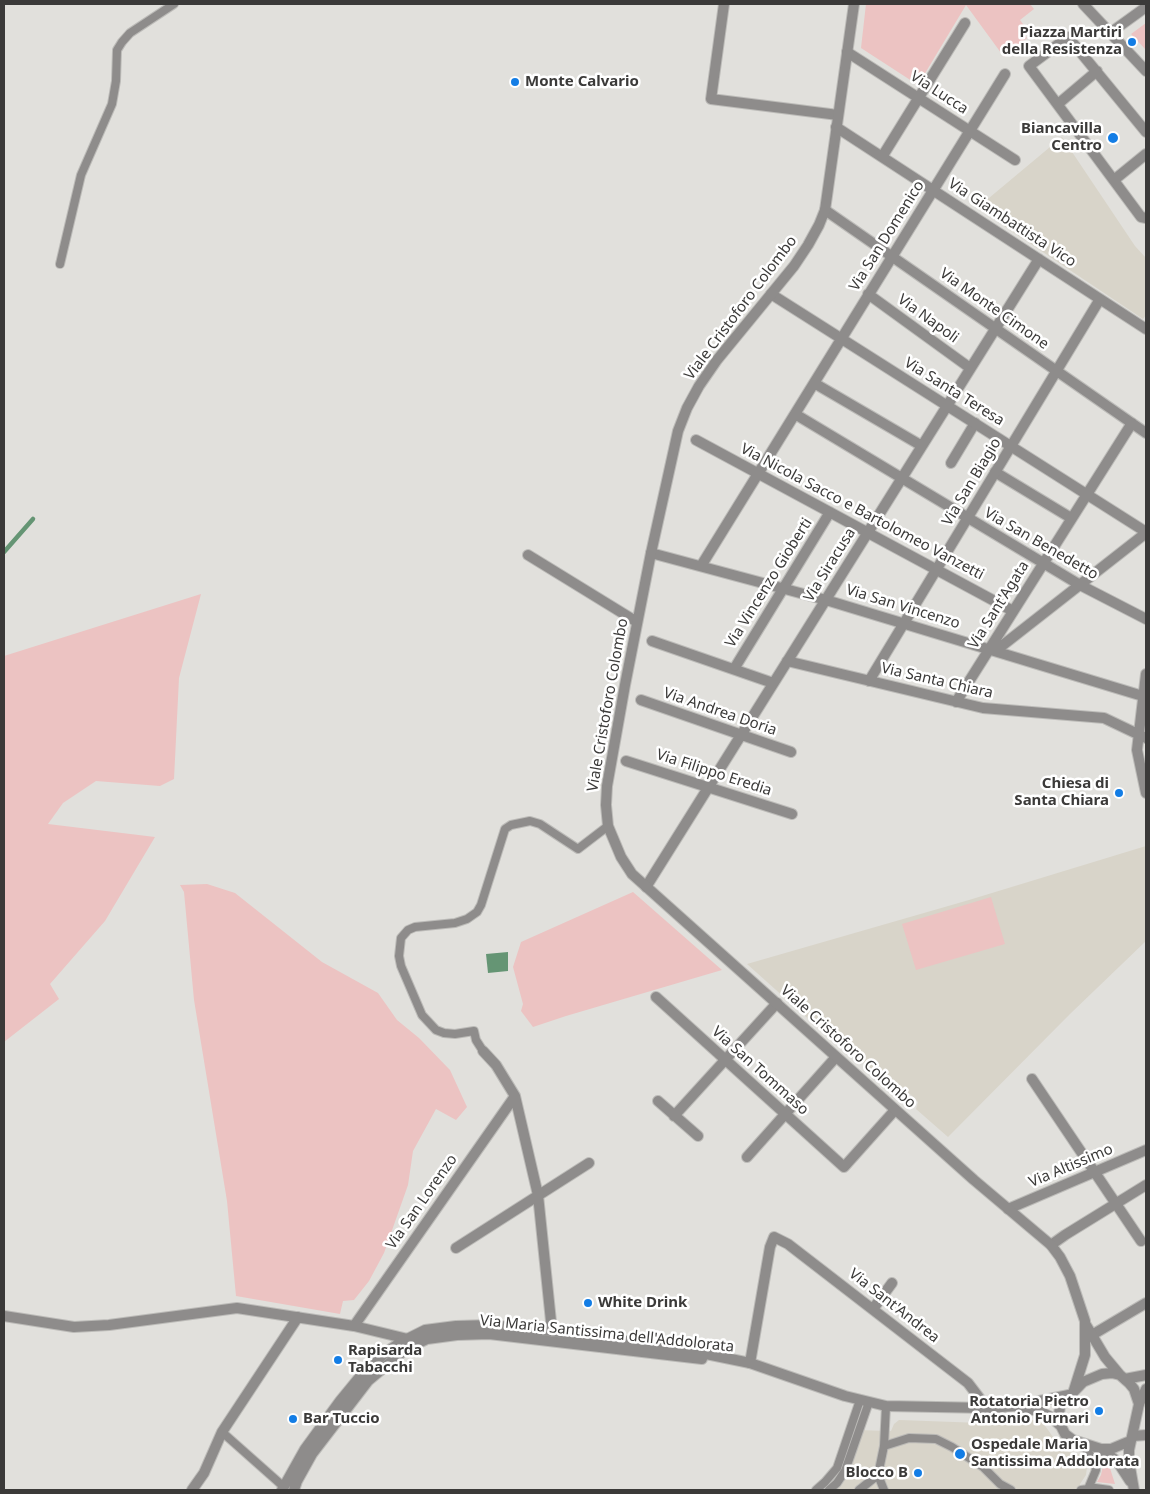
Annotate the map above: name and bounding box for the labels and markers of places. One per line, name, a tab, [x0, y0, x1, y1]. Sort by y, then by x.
place label: Piazza Martiri della Resistenza	[1002, 24, 1122, 59]
marker: Piazza Martiri della Resistenza	[1126, 36, 1138, 48]
place label: Monte Calvario	[525, 73, 639, 91]
marker: Monte Calvario	[509, 76, 521, 88]
place label: Biancavilla Centro	[1021, 120, 1102, 155]
marker: Biancavilla Centro	[1106, 131, 1120, 145]
place label: Chiesa di Santa Chiara	[1014, 775, 1109, 810]
marker: Chiesa di Santa Chiara	[1113, 787, 1125, 799]
place label: White Drink	[598, 1294, 687, 1312]
marker: White Drink	[582, 1297, 594, 1309]
place label: Rapisarda Tabacchi	[348, 1342, 422, 1377]
marker: Rapisarda Tabacchi	[332, 1354, 344, 1366]
place label: Rotatoria Pietro Antonio Furnari	[969, 1393, 1089, 1428]
marker: Rotatoria Pietro Antonio Furnari	[1093, 1405, 1105, 1417]
place label: Bar Tuccio	[303, 1410, 380, 1428]
marker: Bar Tuccio	[287, 1413, 299, 1425]
place label: Ospedale Maria Santissima Addolorata	[971, 1436, 1139, 1471]
marker: Ospedale Maria Santissima Addolorata	[953, 1447, 967, 1461]
place label: Blocco B	[845, 1464, 908, 1482]
marker: Blocco B	[912, 1467, 924, 1479]

